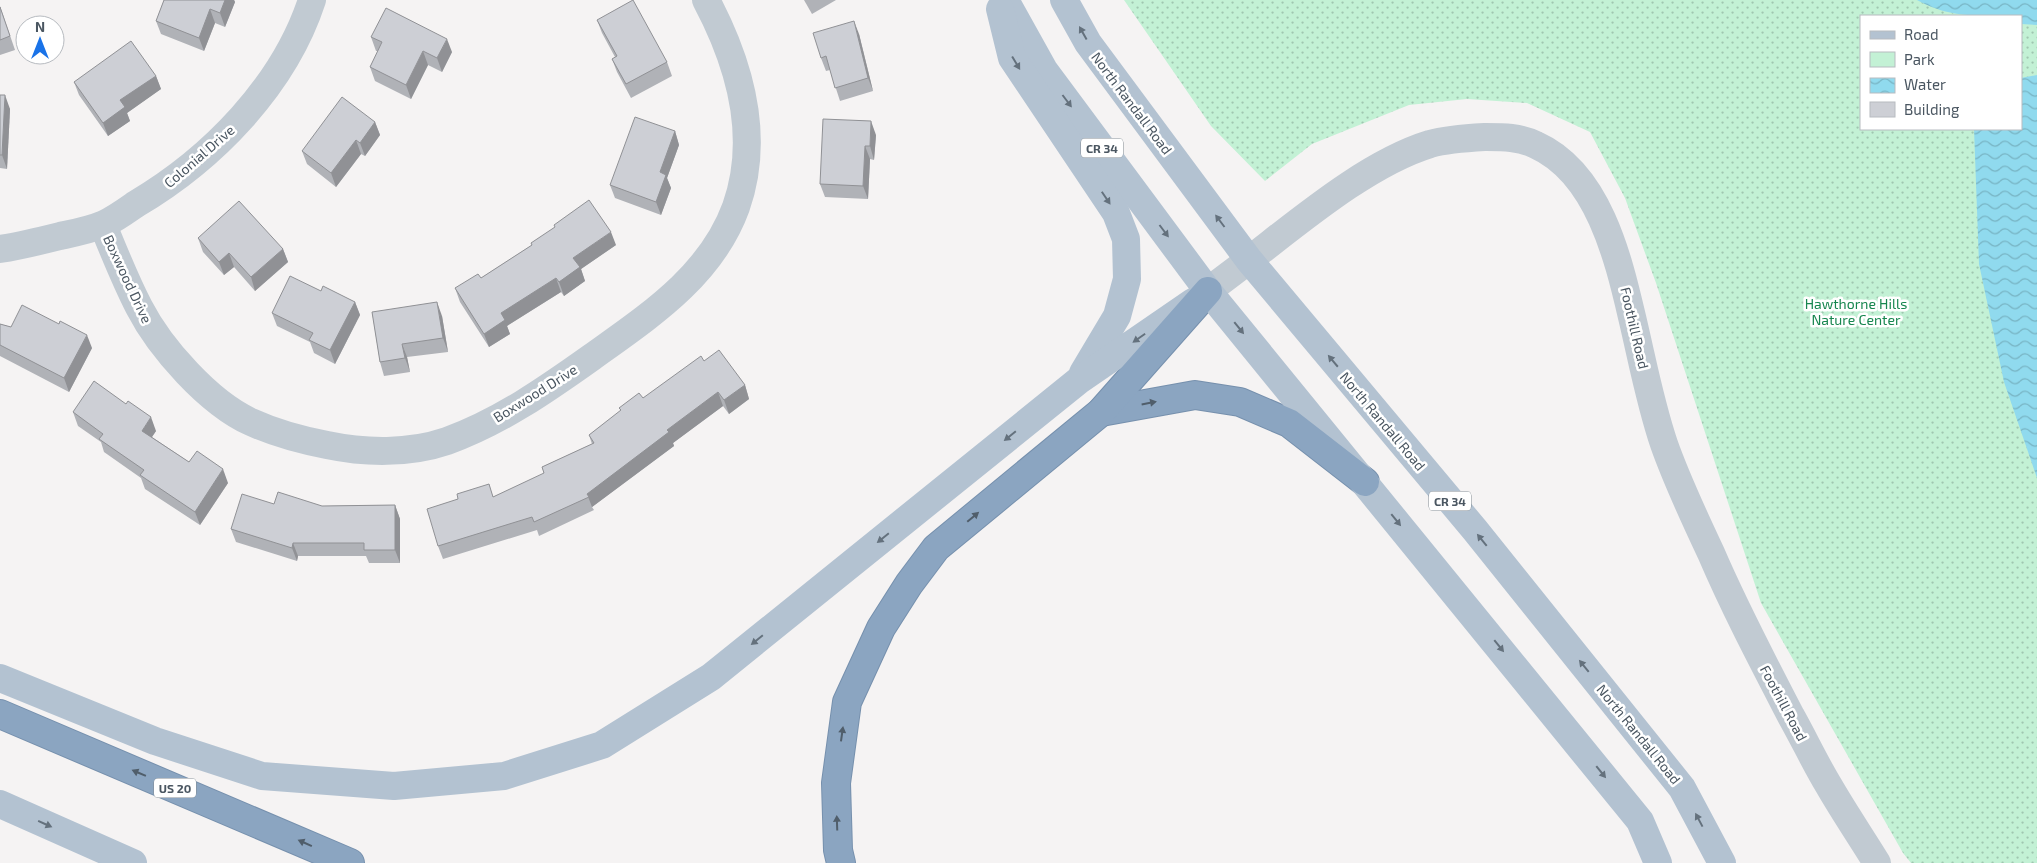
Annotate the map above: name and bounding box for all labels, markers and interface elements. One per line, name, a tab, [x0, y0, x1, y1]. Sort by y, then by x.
north arrow	[15, 15, 65, 65]
legend	[1860, 15, 2022, 130]
text: N	[35, 18, 45, 35]
text: Road	[1904, 25, 1939, 43]
one-way arrow	[1078, 26, 1087, 40]
street label: North Randall Road	[1088, 49, 1176, 157]
text: Park	[1904, 50, 1935, 68]
one-way arrow	[1011, 57, 1020, 70]
text: Water	[1904, 75, 1946, 93]
one-way arrow	[1062, 94, 1073, 107]
text: Building	[1904, 100, 1960, 118]
street label: Colonial Drive	[160, 121, 238, 191]
road number: CR 34	[1081, 138, 1123, 158]
one-way arrow	[1101, 192, 1111, 205]
one-way arrow	[1215, 214, 1225, 228]
one-way arrow	[1159, 224, 1169, 238]
street label: Boxwood Drive	[100, 232, 156, 326]
street label: Foothill Road	[1617, 285, 1653, 371]
park label: Hawthorne Hills Nature Center	[1805, 295, 1907, 328]
one-way arrow	[1234, 322, 1245, 335]
one-way arrow	[1133, 333, 1146, 343]
one-way arrow	[1328, 355, 1339, 368]
street label: Boxwood Drive	[490, 360, 580, 426]
street label: North Randall Road	[1337, 368, 1429, 474]
one-way arrow	[1142, 398, 1158, 406]
one-way arrow	[1003, 431, 1016, 441]
road number: CR 34	[1429, 492, 1471, 511]
one-way arrow	[967, 512, 980, 523]
one-way arrow	[1391, 513, 1402, 526]
one-way arrow	[877, 533, 890, 544]
one-way arrow	[1477, 533, 1488, 546]
one-way arrow	[750, 635, 763, 646]
one-way arrow	[1493, 639, 1504, 652]
one-way arrow	[1579, 660, 1590, 673]
street label: Foothill Road	[1757, 662, 1811, 744]
street label: North Randall Road	[1594, 681, 1684, 787]
one-way arrow	[839, 726, 847, 742]
one-way arrow	[1595, 765, 1606, 778]
one-way arrow	[132, 768, 147, 776]
road number: US 20	[154, 778, 196, 798]
one-way arrow	[1695, 813, 1703, 827]
one-way arrow	[833, 815, 841, 831]
one-way arrow	[38, 820, 52, 828]
one-way arrow	[298, 839, 312, 847]

